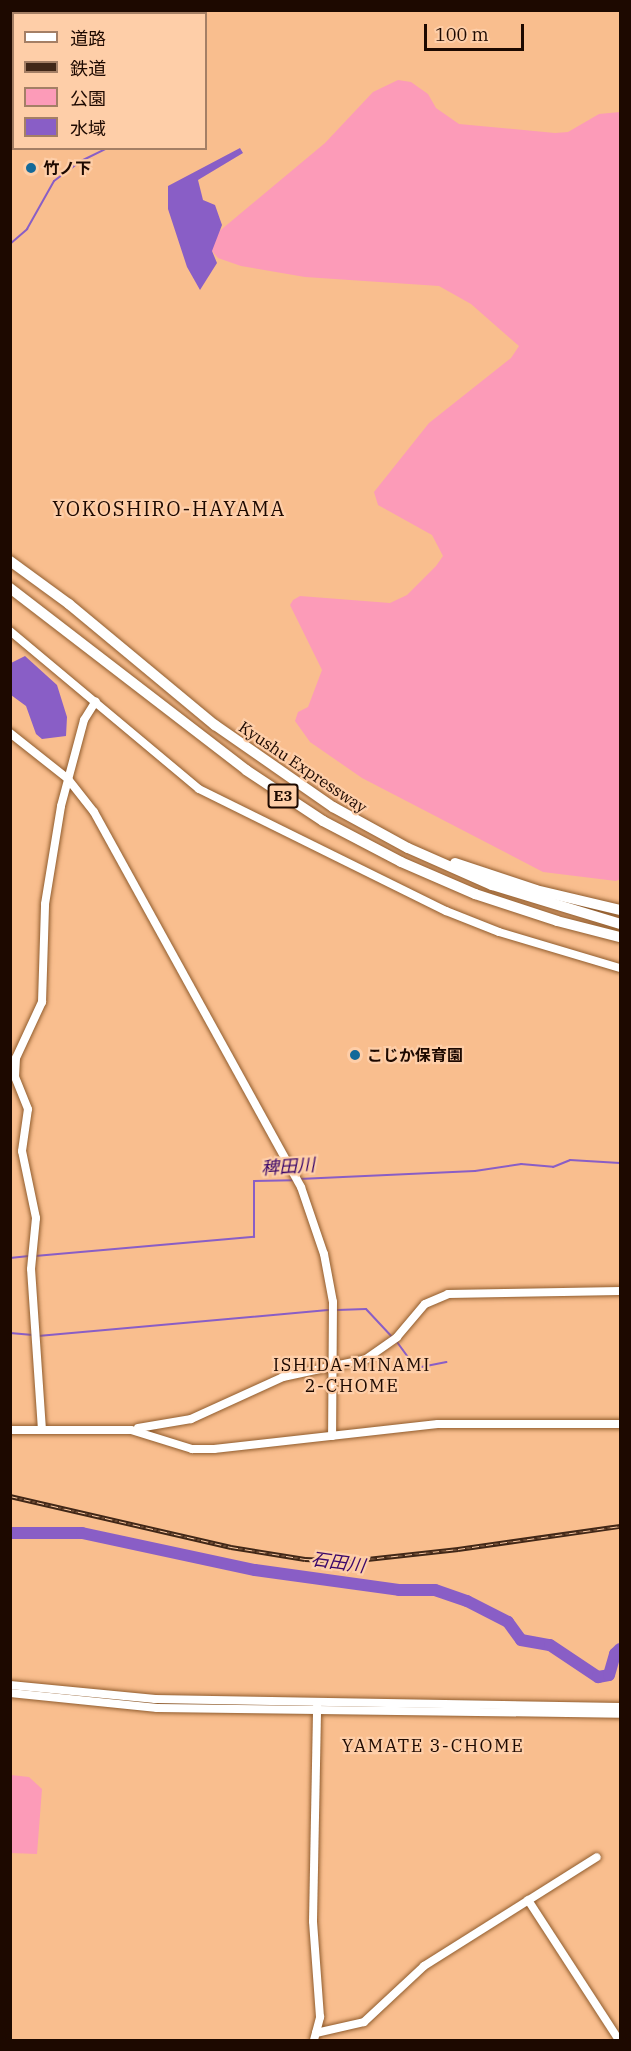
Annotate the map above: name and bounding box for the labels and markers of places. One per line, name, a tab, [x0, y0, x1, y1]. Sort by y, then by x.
place label: 竹ノ下	[43, 158, 91, 178]
marker: 竹ノ下	[24, 161, 38, 175]
place label: こじか保育園	[367, 1045, 463, 1065]
marker: こじか保育園	[348, 1048, 362, 1062]

